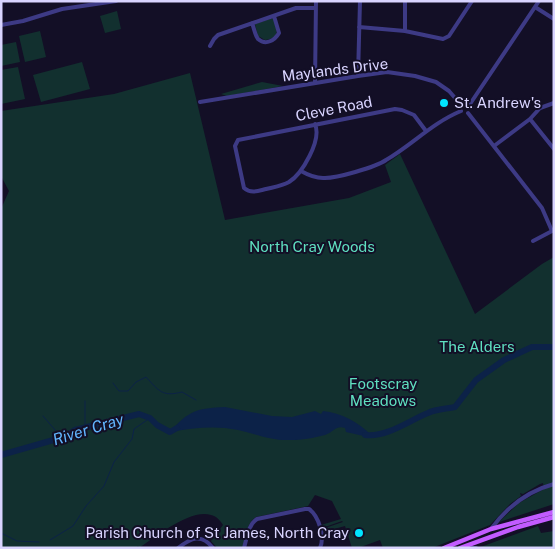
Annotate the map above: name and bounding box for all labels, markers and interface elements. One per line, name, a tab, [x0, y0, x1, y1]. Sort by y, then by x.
street label: Maylands Drive	[281, 55, 389, 84]
street label: Cleve Road	[294, 93, 374, 124]
place label: St. Andrew's	[454, 94, 541, 111]
marker: St. Andrew's	[438, 97, 450, 109]
park label: North Cray Woods	[249, 238, 375, 255]
park label: The Alders	[439, 338, 515, 355]
park label: Footscray Meadows	[349, 375, 417, 409]
water label: River Cray	[50, 409, 127, 449]
place label: Parish Church of St James, North Cray	[85, 524, 349, 541]
marker: Parish Church of St James, North Cray	[353, 527, 365, 539]

